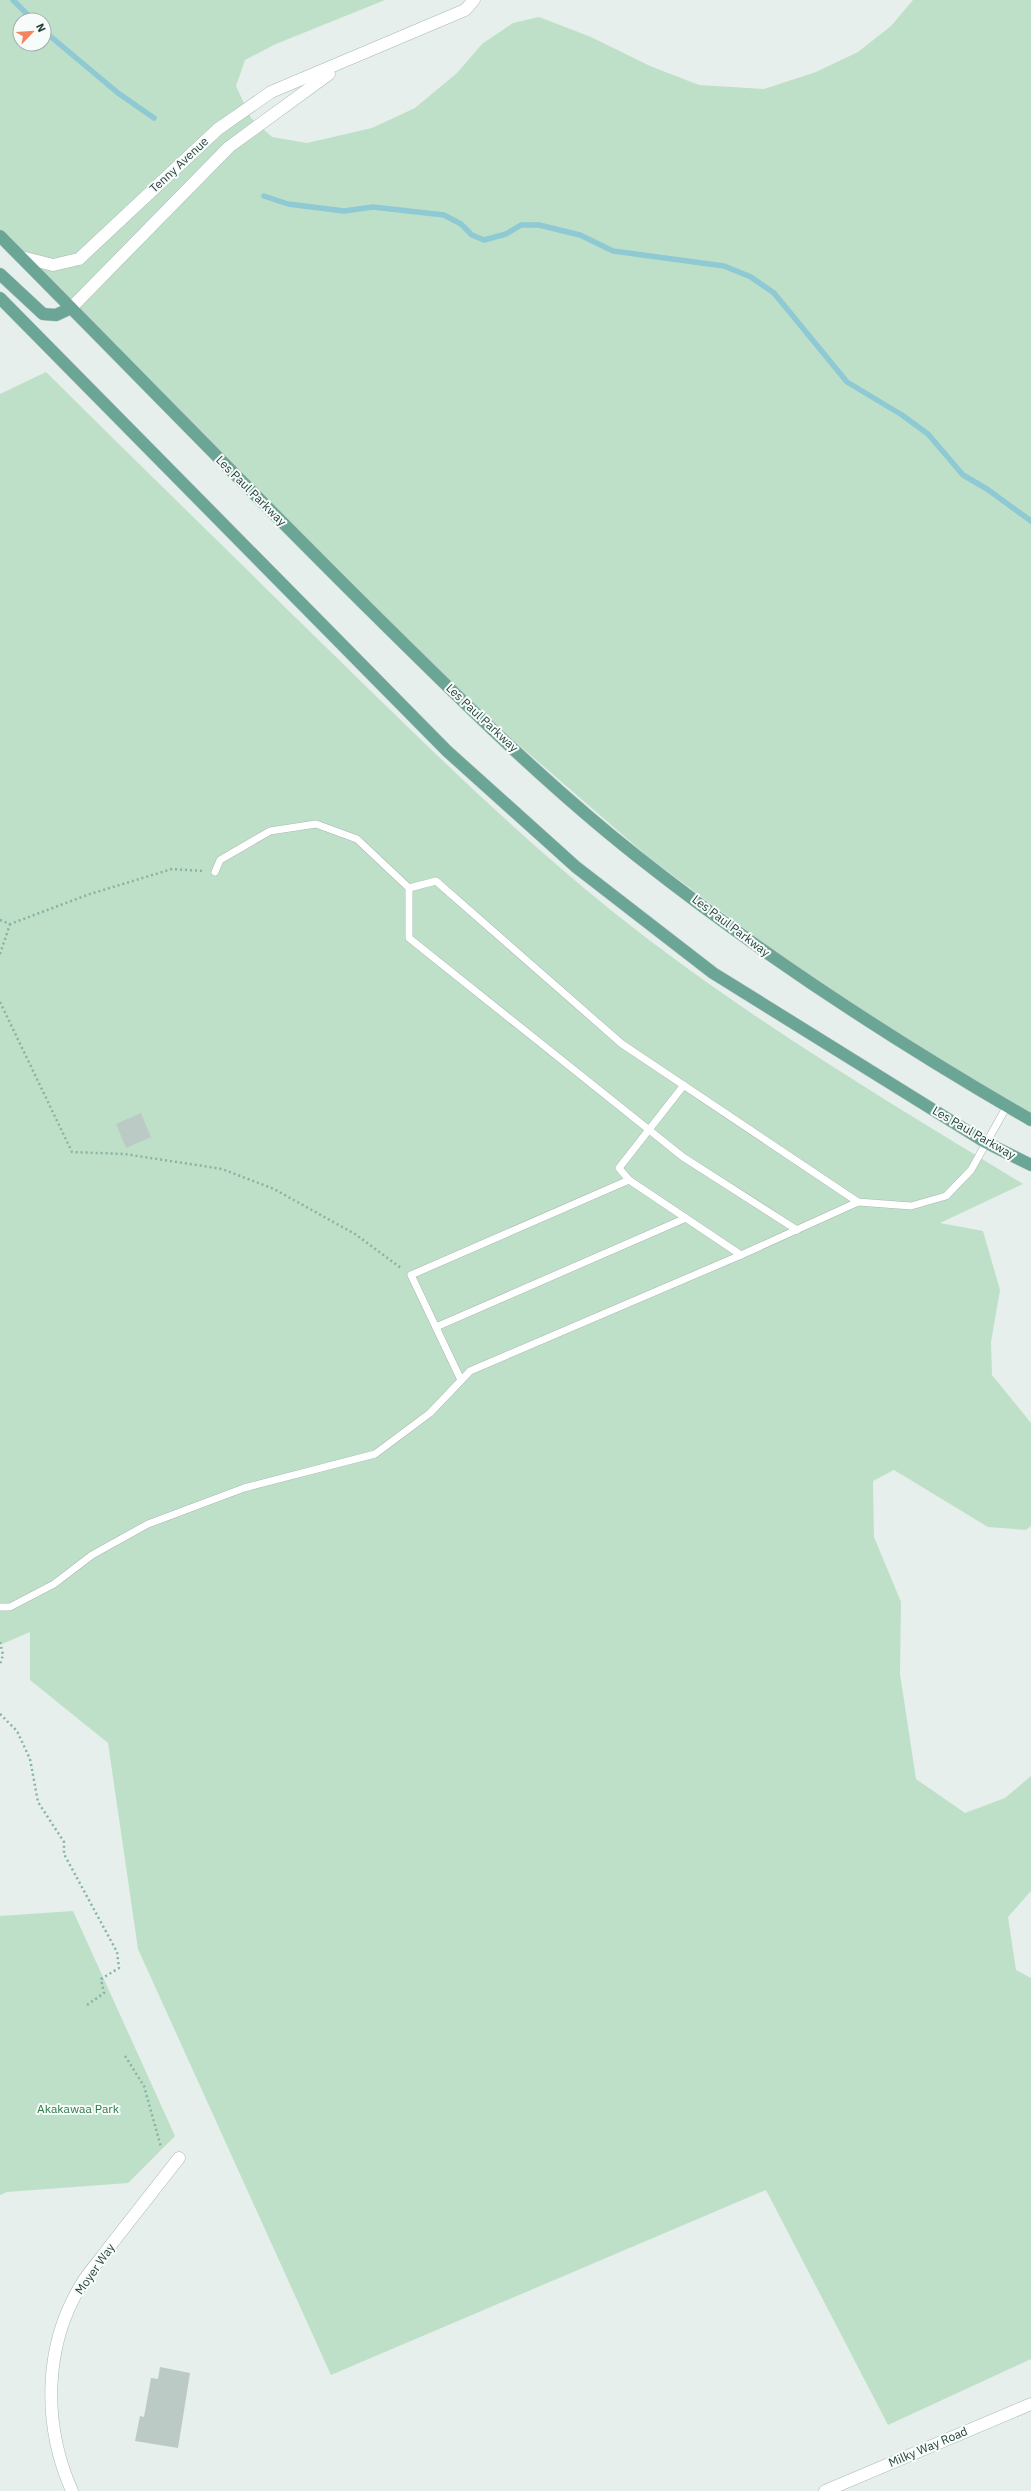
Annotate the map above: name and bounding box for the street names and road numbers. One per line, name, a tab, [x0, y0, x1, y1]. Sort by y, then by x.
street label: Tenny Avenue	[146, 133, 212, 196]
street label: Les Paul Parkway	[213, 452, 290, 529]
street label: Les Paul Parkway	[443, 680, 522, 755]
street label: Les Paul Parkway	[690, 892, 773, 960]
street label: Les Paul Parkway	[930, 1103, 1018, 1162]
street label: Moyer Way	[72, 2240, 118, 2297]
street label: Milky Way Road	[886, 2423, 970, 2470]

